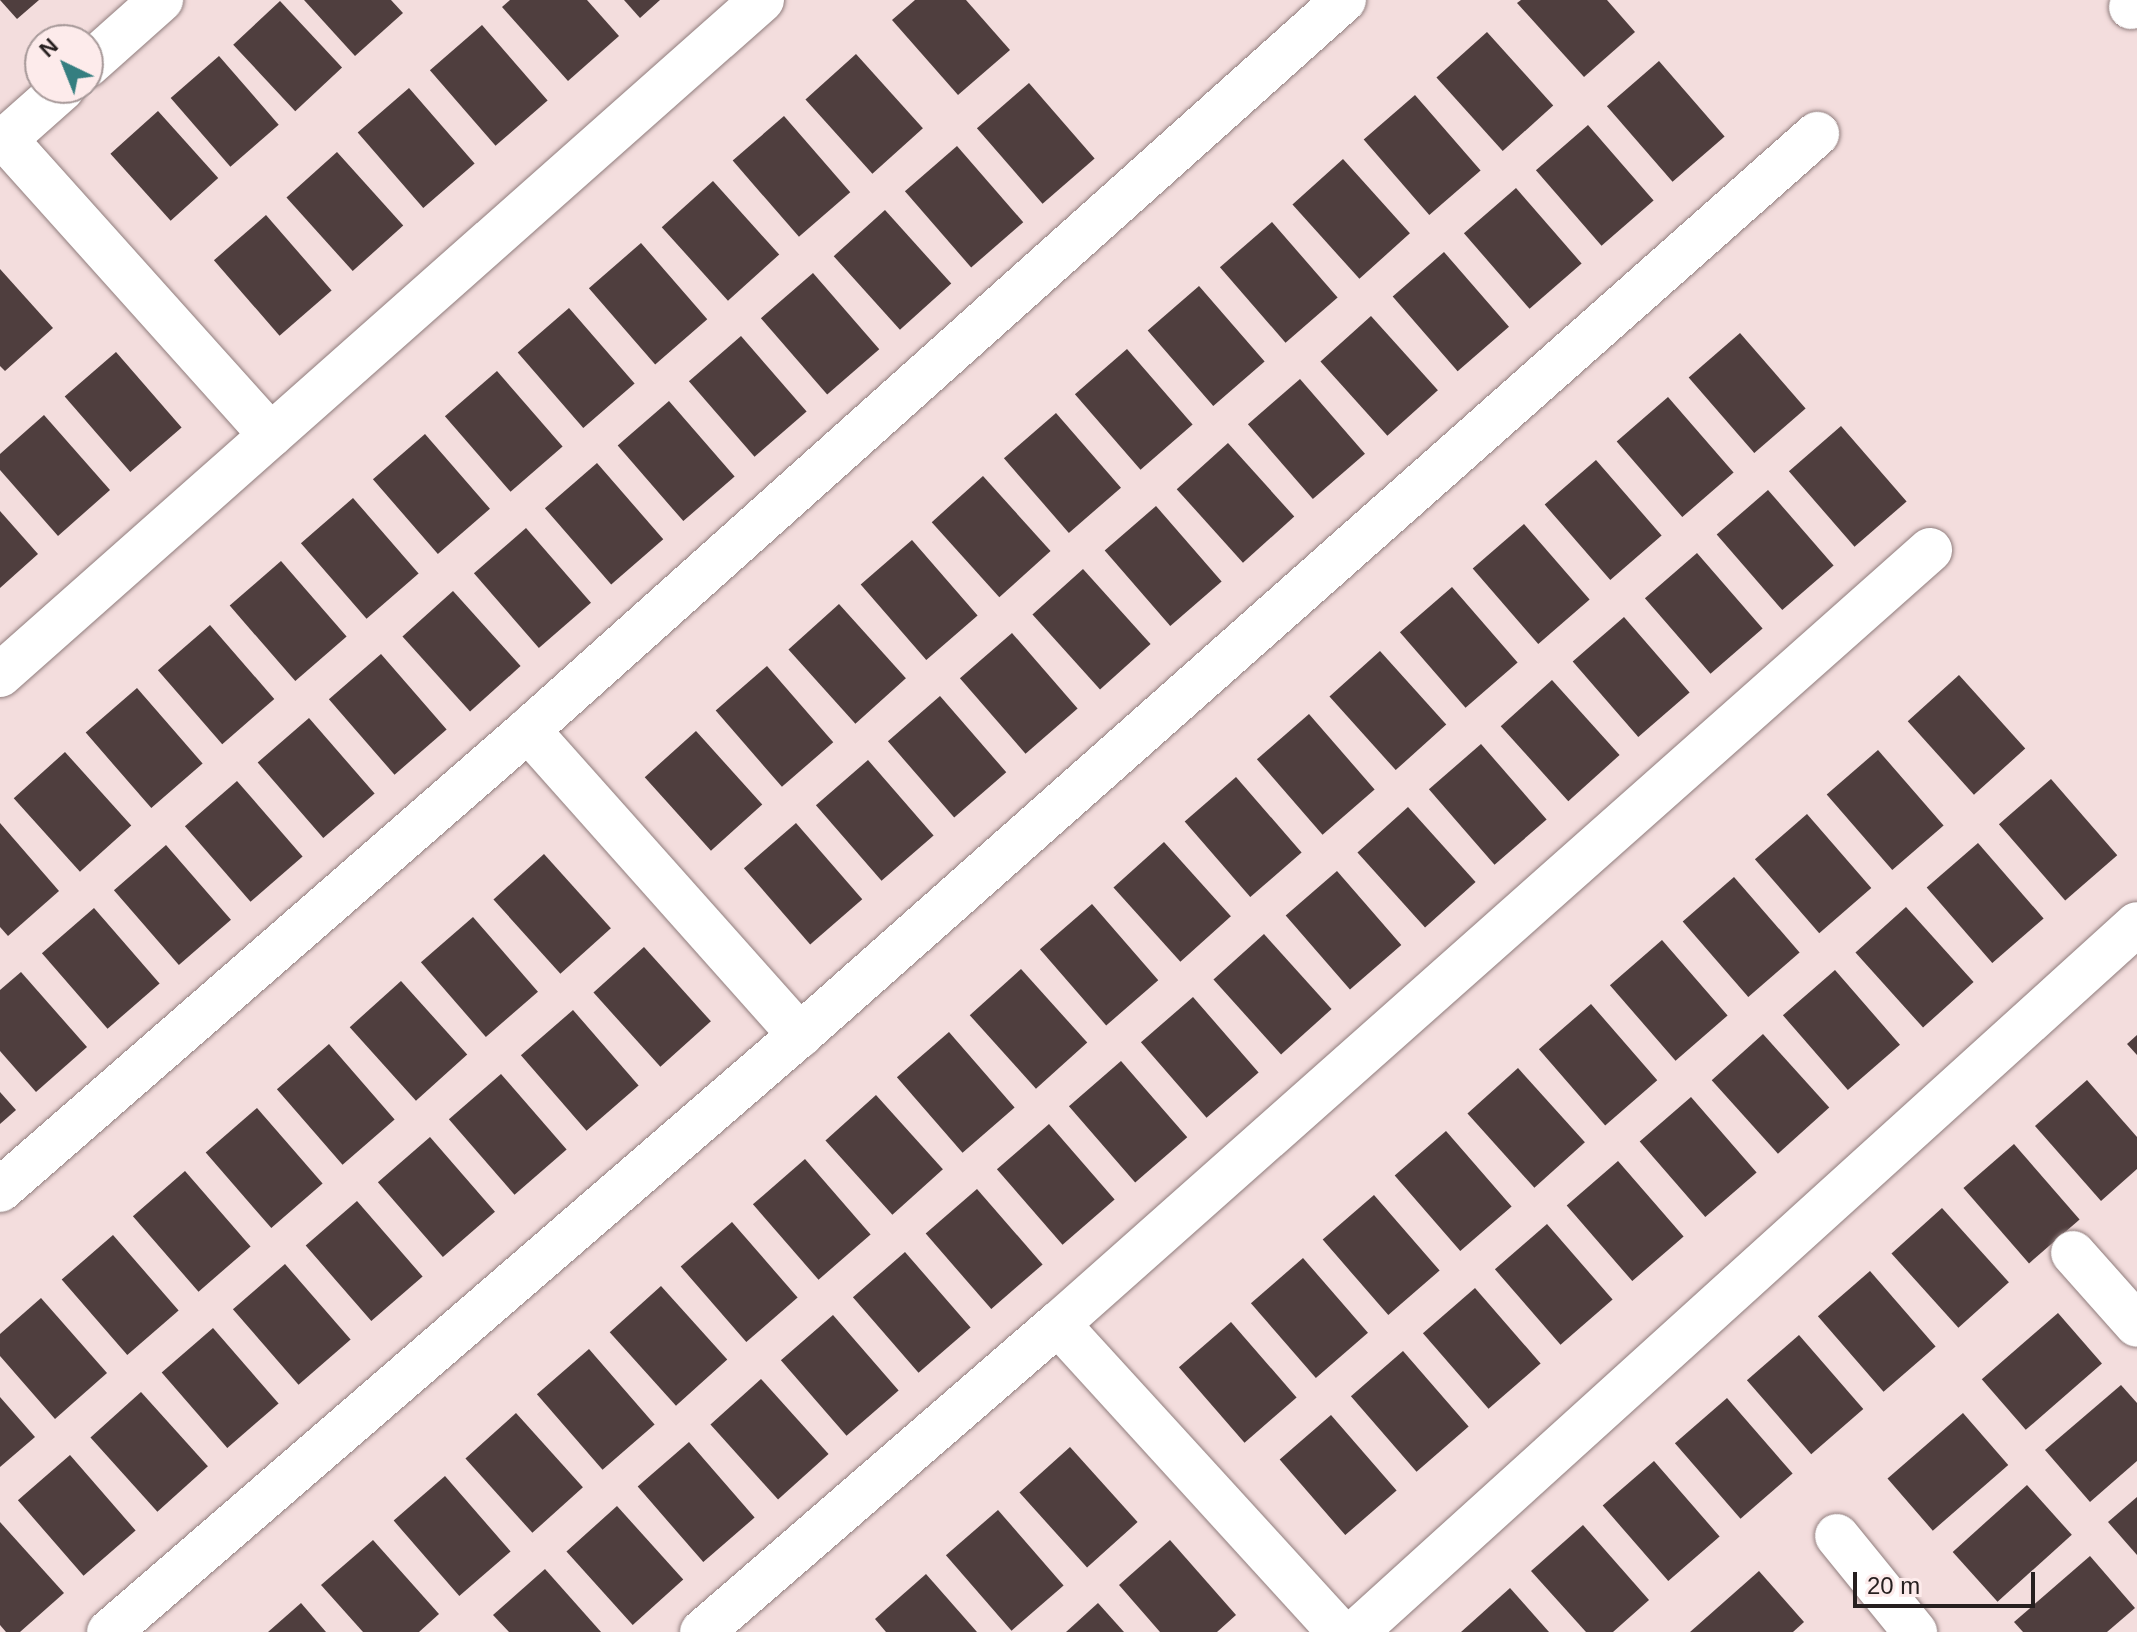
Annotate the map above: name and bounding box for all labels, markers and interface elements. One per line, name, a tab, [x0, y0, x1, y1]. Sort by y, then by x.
north arrow	[24, 24, 104, 104]
text: N	[34, 33, 63, 62]
scale bar	[1857, 1556, 2039, 1606]
text: 20 m	[1867, 1572, 1920, 1599]

